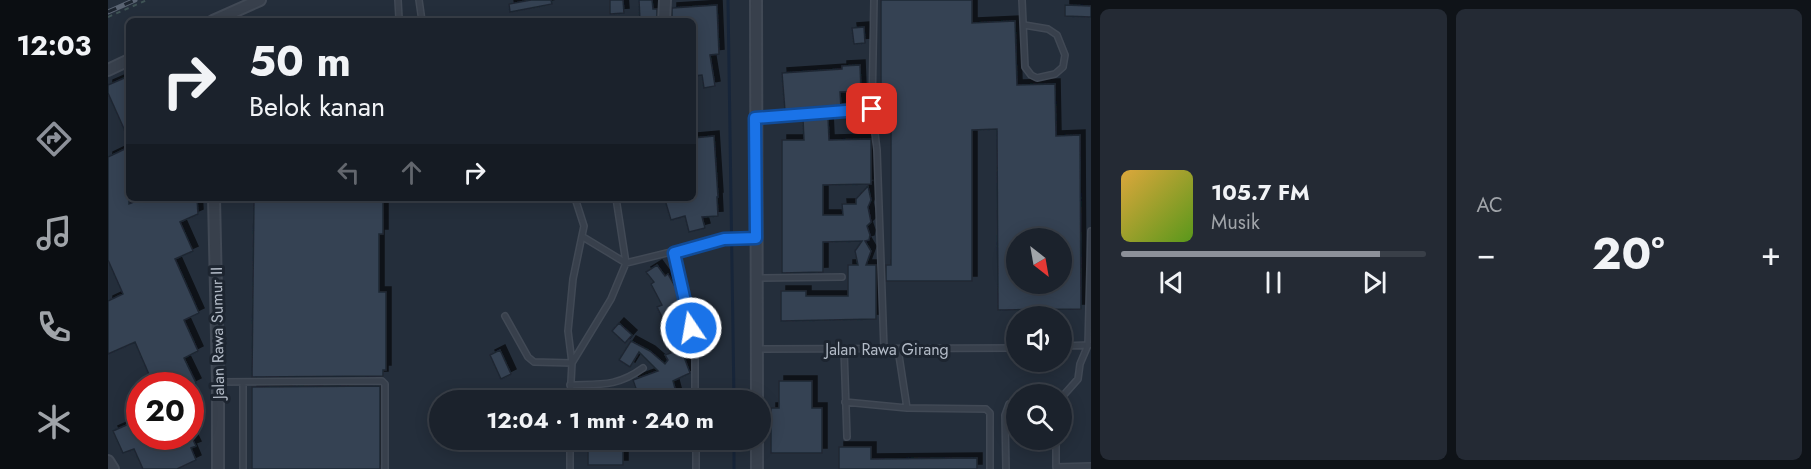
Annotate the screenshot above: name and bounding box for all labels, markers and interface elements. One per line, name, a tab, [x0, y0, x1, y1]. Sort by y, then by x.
text: 12:03	[17, 26, 91, 65]
text: 50 m	[249, 31, 351, 92]
icon: right	[150, 42, 228, 120]
pin	[846, 83, 897, 134]
text: Belok kanan	[249, 87, 385, 126]
icon: arrive	[855, 92, 888, 125]
icon: directions	[33, 118, 75, 160]
icon: left	[332, 156, 365, 189]
icon: ahead	[395, 156, 428, 189]
icon: right	[458, 156, 491, 189]
text: 105.7 FM	[1211, 176, 1310, 208]
text: AC	[1477, 191, 1503, 220]
text: Musik	[1211, 208, 1260, 237]
icon: music	[33, 212, 75, 254]
text: 20°	[1592, 221, 1665, 286]
north arrow	[1006, 228, 1072, 294]
map controls	[1006, 228, 1072, 450]
text: −	[1477, 230, 1496, 277]
text: +	[1761, 230, 1781, 277]
icon: previous	[1155, 266, 1188, 299]
icon: pause	[1257, 266, 1290, 299]
icon: next	[1358, 266, 1391, 299]
street label: Jalan Rawa Sumur II	[205, 267, 230, 401]
position arrow	[659, 296, 723, 360]
icon: phone	[33, 306, 75, 348]
button: sound	[1006, 306, 1072, 372]
street label: Jalan Rawa Girang	[823, 338, 949, 361]
speed limit sign: 20	[126, 372, 204, 450]
button: search	[1006, 384, 1072, 450]
icon: climate	[33, 401, 75, 443]
text: 12:04 · 1 mnt · 240 m	[486, 404, 714, 436]

